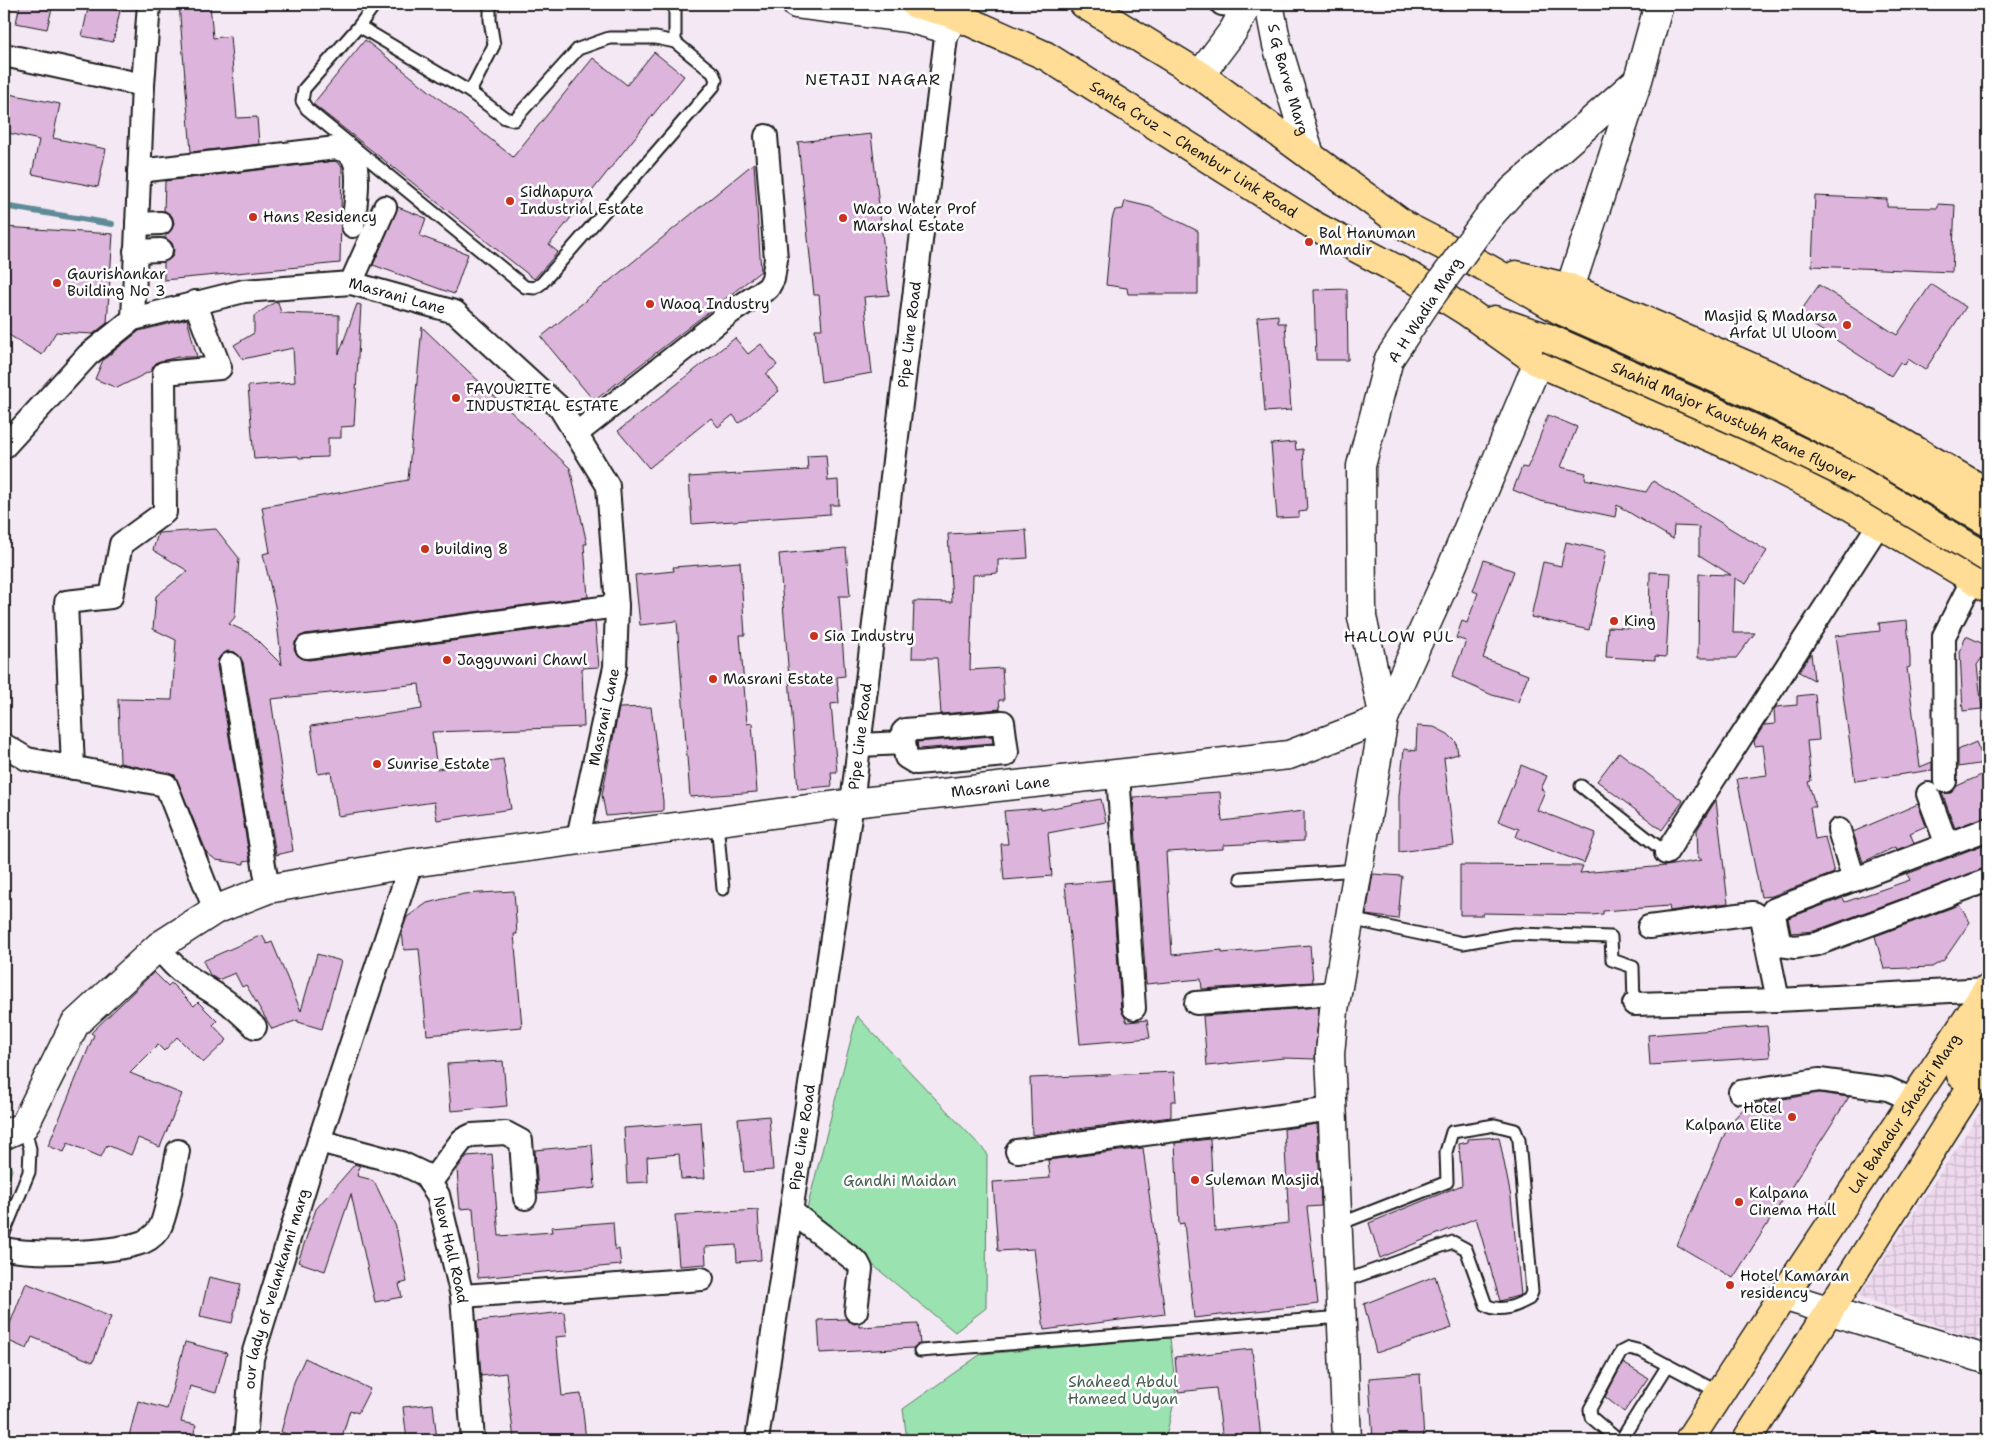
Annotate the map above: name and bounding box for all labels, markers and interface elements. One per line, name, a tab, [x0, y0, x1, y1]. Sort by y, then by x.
street label: S G Barve Marg	[1263, 22, 1314, 138]
district label: NETAJI NAGAR	[805, 69, 941, 90]
street label: Santa Cruz – Chembur Link Road	[1086, 76, 1302, 223]
place label: Sidhapura Industrial Estate	[520, 182, 644, 219]
marker: Sidhapura Industrial Estate	[504, 195, 516, 207]
place label: Waco Water Prof Marshal Estate	[853, 199, 977, 236]
place label: Hans Residency	[263, 207, 377, 227]
marker: Hans Residency	[247, 211, 259, 223]
marker: Waco Water Prof Marshal Estate	[837, 212, 849, 224]
place label: Bal Hanuman Mandir	[1319, 223, 1416, 260]
marker: Bal Hanuman Mandir	[1303, 236, 1315, 248]
street label: A H Wadia Marg	[1383, 253, 1467, 367]
place label: Gaurishankar Building No 3	[67, 264, 166, 301]
street label: Masrani Lane	[347, 273, 448, 319]
marker: Gaurishankar Building No 3	[51, 277, 63, 289]
street label: Pipe Line Road	[893, 280, 926, 389]
place label: Waoq Industry	[660, 294, 770, 314]
marker: Waoq Industry	[644, 298, 656, 310]
place label: Masjid & Madarsa Arfat Ul Uloom	[1704, 306, 1838, 343]
marker: Masjid & Madarsa Arfat Ul Uloom	[1841, 319, 1853, 331]
street label: Shahid Major Kaustubh Rane flyover	[1608, 357, 1860, 488]
place label: FAVOURITE INDUSTRIAL ESTATE	[466, 379, 619, 416]
marker: FAVOURITE INDUSTRIAL ESTATE	[450, 392, 462, 404]
place label: building 8	[435, 539, 508, 559]
marker: building 8	[419, 543, 431, 555]
place label: King	[1624, 611, 1656, 631]
marker: King	[1608, 615, 1620, 627]
place label: Sia Industry	[824, 626, 914, 646]
district label: HALLOW PUL	[1344, 626, 1454, 647]
marker: Sia Industry	[808, 630, 820, 642]
place label: Jagguwani Chawl	[457, 650, 588, 670]
marker: Jagguwani Chawl	[441, 654, 453, 666]
street label: Masrani Lane	[584, 666, 624, 768]
place label: Masrani Estate	[723, 669, 834, 689]
marker: Masrani Estate	[707, 673, 719, 685]
street label: Pipe Line Road	[844, 682, 877, 791]
place label: Sunrise Estate	[387, 754, 490, 774]
marker: Sunrise Estate	[371, 758, 383, 770]
street label: Masrani Lane	[950, 771, 1051, 802]
street label: Lal Bahadur Shastri Marg	[1844, 1029, 1965, 1198]
street label: Pipe Line Road	[784, 1082, 820, 1192]
place label: Hotel Kalpana Elite	[1685, 1098, 1782, 1135]
marker: Hotel Kalpana Elite	[1786, 1111, 1798, 1123]
place label: Suleman Masjid	[1205, 1170, 1320, 1190]
park label: Gandhi Maidan	[843, 1171, 957, 1191]
marker: Suleman Masjid	[1189, 1174, 1201, 1186]
place label: Kalpana Cinema Hall	[1749, 1183, 1836, 1220]
street label: our lady of velankanni marg	[239, 1186, 314, 1390]
street label: New Hall Road	[429, 1194, 473, 1305]
marker: Kalpana Cinema Hall	[1733, 1196, 1745, 1208]
place label: Hotel Kamaran residency	[1740, 1266, 1849, 1303]
marker: Hotel Kamaran residency	[1724, 1279, 1736, 1291]
park label: Shaheed Abdul Hameed Udyan	[1068, 1372, 1178, 1409]

